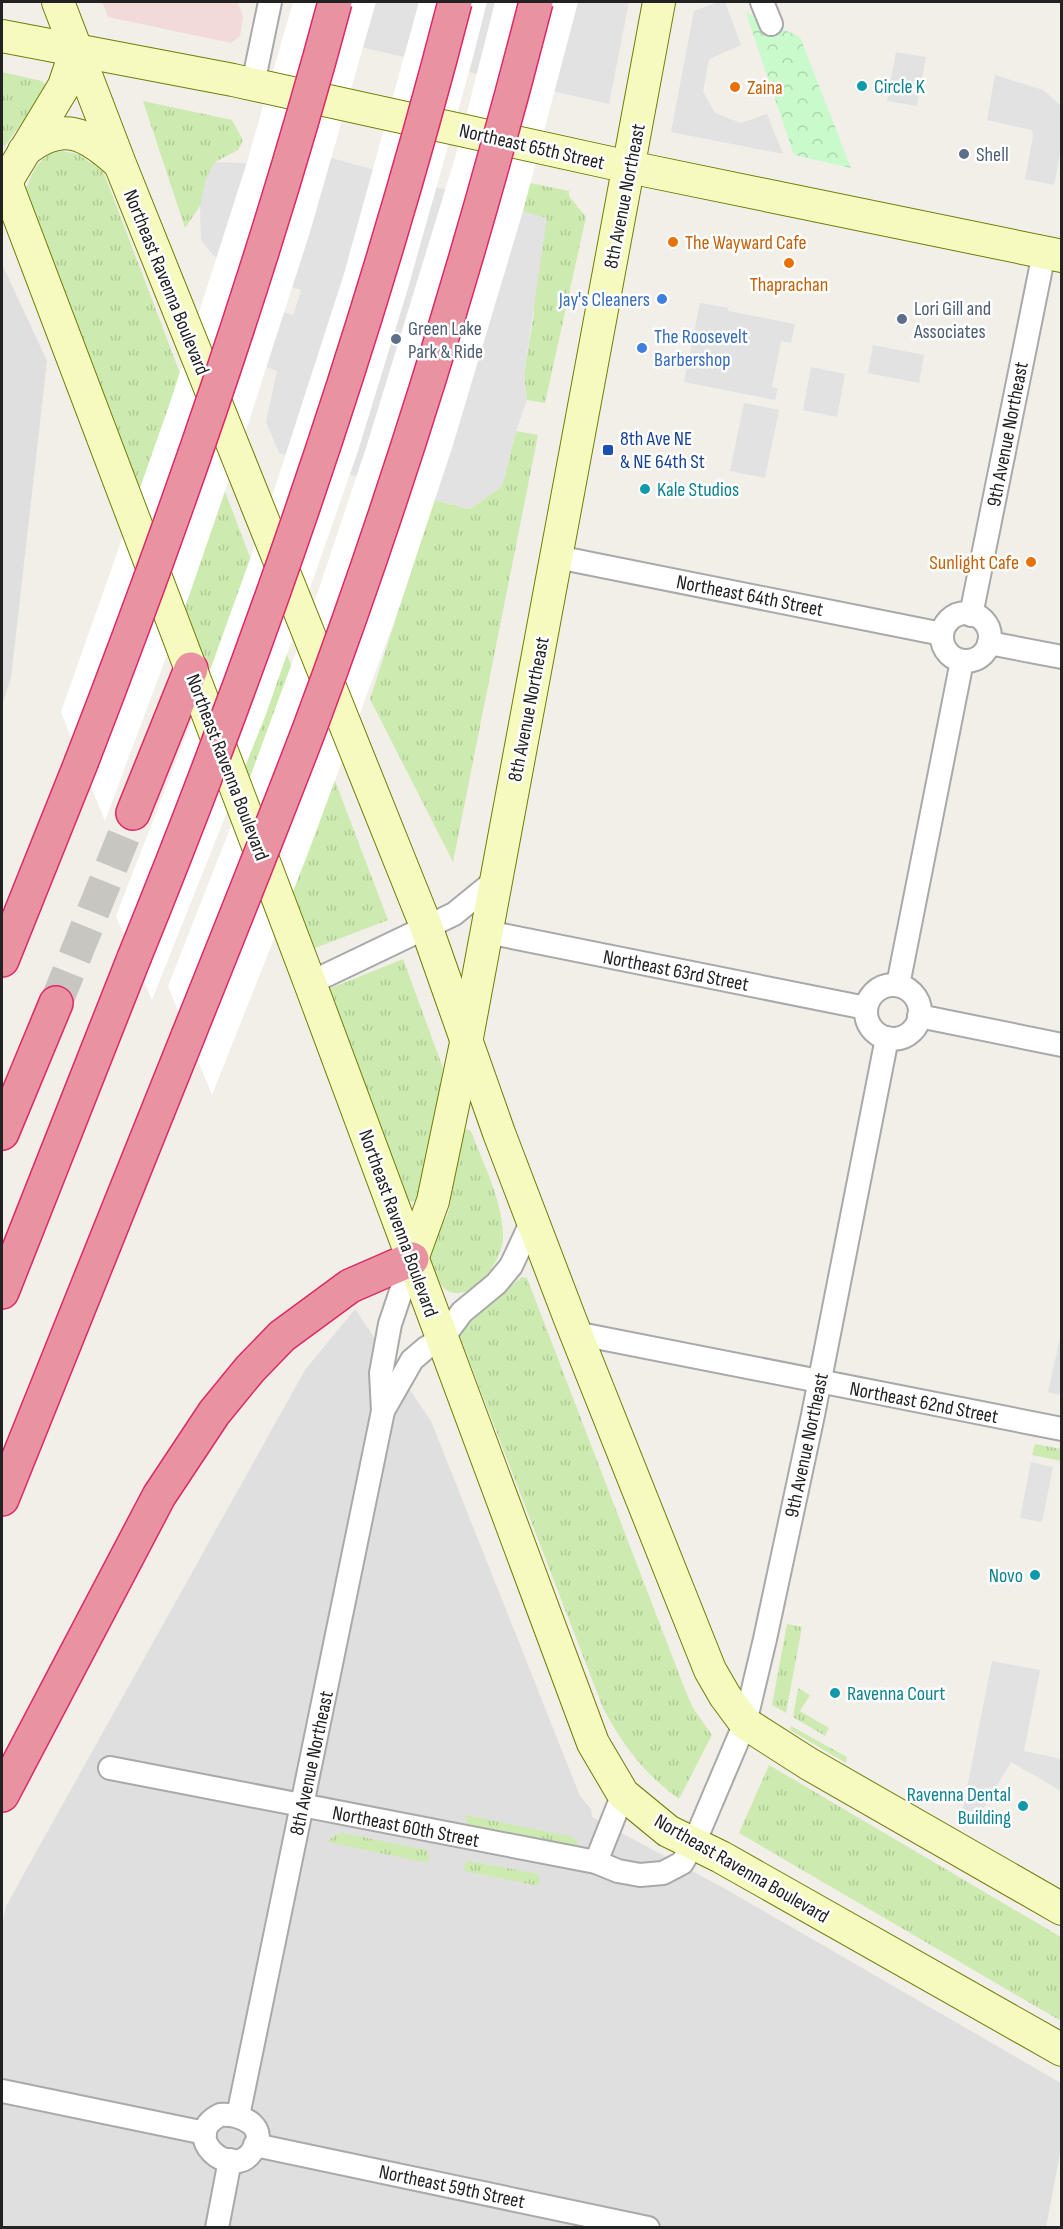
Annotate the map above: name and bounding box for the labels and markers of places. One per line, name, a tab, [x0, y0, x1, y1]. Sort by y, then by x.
place label: Circle K	[874, 75, 925, 99]
place label: Zaina	[747, 76, 783, 100]
marker: Circle K	[855, 79, 869, 93]
marker: Zaina	[728, 80, 742, 94]
place label: Shell	[976, 143, 1009, 167]
marker: Shell	[957, 147, 971, 161]
place label: The Wayward Cafe	[685, 231, 807, 255]
marker: The Wayward Cafe	[666, 235, 680, 249]
marker: Thaprachan	[782, 256, 796, 270]
place label: Thaprachan	[750, 273, 828, 297]
place label: Jay's Cleaners	[558, 288, 650, 312]
marker: Jay's Cleaners	[655, 292, 669, 306]
place label: Lori Gill and Associates	[913, 297, 991, 344]
marker: Lori Gill and Associates	[895, 312, 909, 326]
place label: Green Lake Park & Ride	[408, 317, 483, 364]
place label: The Roosevelt Barbershop	[654, 325, 748, 372]
marker: Green Lake Park & Ride	[389, 332, 403, 346]
marker: The Roosevelt Barbershop	[635, 341, 649, 355]
place label: 8th Ave NE & NE 64th St	[620, 427, 705, 474]
marker: 8th Ave NE & NE 64th St	[601, 443, 615, 457]
place label: Kale Studios	[657, 478, 739, 502]
marker: Kale Studios	[638, 482, 652, 496]
place label: Sunlight Cafe	[929, 551, 1019, 575]
marker: Sunlight Cafe	[1024, 555, 1038, 569]
place label: Novo	[989, 1564, 1023, 1588]
marker: Novo	[1028, 1568, 1042, 1582]
place label: Ravenna Court	[847, 1682, 945, 1706]
marker: Ravenna Court	[828, 1686, 842, 1700]
place label: Ravenna Dental Building	[907, 1783, 1011, 1830]
marker: Ravenna Dental Building	[1016, 1799, 1030, 1813]

